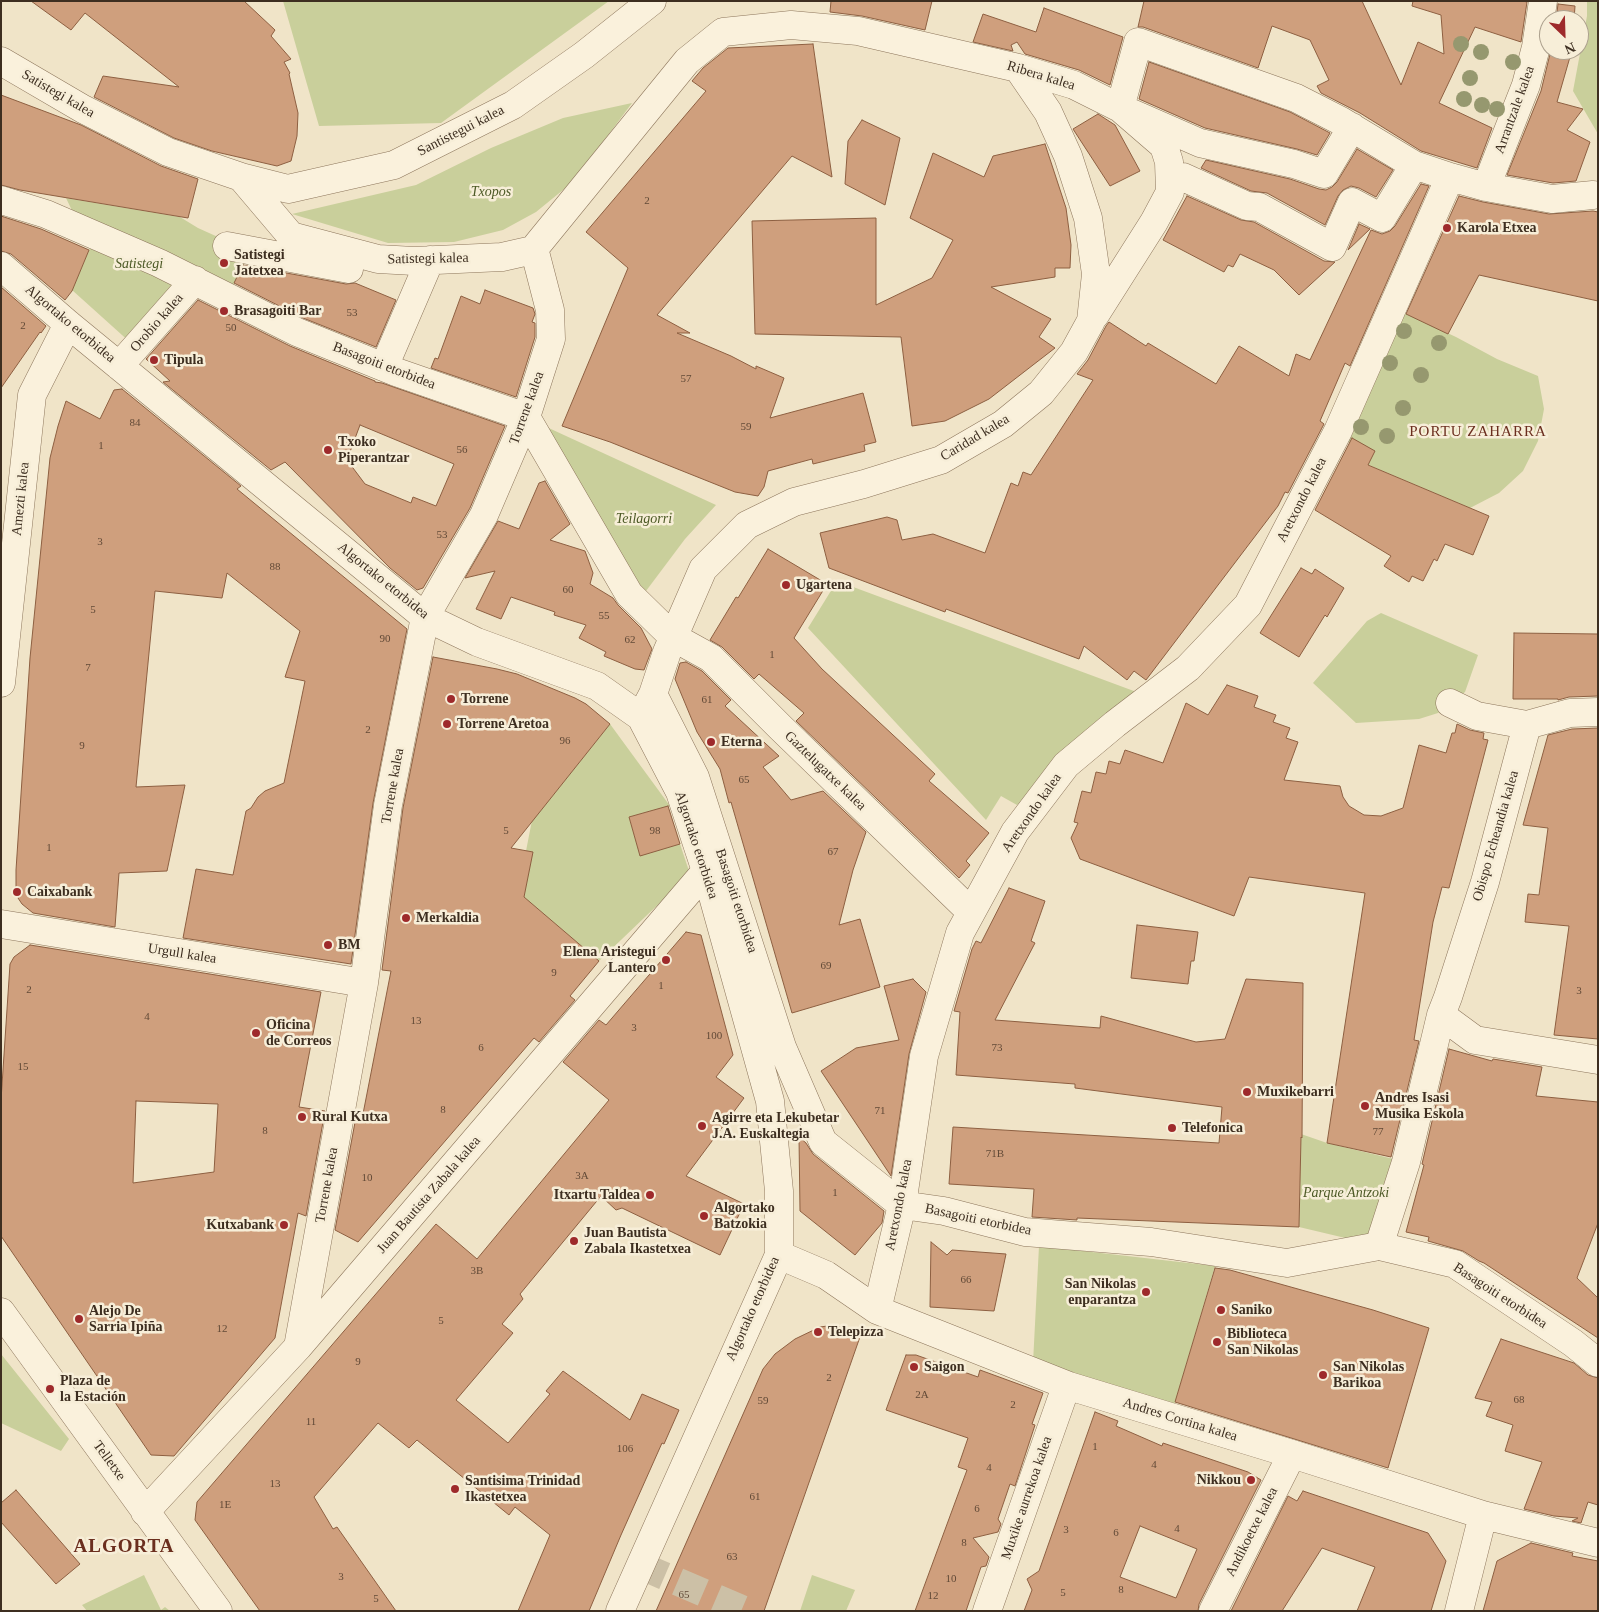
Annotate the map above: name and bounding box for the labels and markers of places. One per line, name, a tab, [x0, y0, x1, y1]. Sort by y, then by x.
place label: Karola Etxea	[1457, 220, 1536, 236]
marker: Karola Etxea	[1441, 222, 1453, 234]
place label: Satistegi Jatetxea	[234, 247, 285, 280]
marker: Satistegi Jatetxea	[218, 257, 230, 269]
place label: Brasagoiti Bar	[234, 303, 321, 319]
marker: Brasagoiti Bar	[218, 305, 230, 317]
place label: Tipula	[164, 352, 203, 368]
marker: Tipula	[148, 354, 160, 366]
place label: Txoko Piperantzar	[338, 434, 410, 467]
marker: Txoko Piperantzar	[322, 444, 334, 456]
place label: Ugartena	[796, 577, 852, 593]
marker: Ugartena	[780, 579, 792, 591]
place label: Torrene	[461, 691, 508, 707]
marker: Torrene	[445, 693, 457, 705]
place label: Torrene Aretoa	[457, 716, 549, 732]
marker: Torrene Aretoa	[441, 718, 453, 730]
place label: Eterna	[721, 734, 762, 750]
marker: Eterna	[705, 736, 717, 748]
place label: Caixabank	[27, 884, 92, 900]
marker: Caixabank	[11, 886, 23, 898]
place label: Merkaldia	[416, 910, 479, 926]
marker: Merkaldia	[400, 912, 412, 924]
place label: BM	[338, 937, 361, 953]
marker: BM	[322, 939, 334, 951]
place label: Elena Aristegui Lantero	[563, 944, 656, 976]
marker: Elena Aristegui Lantero	[660, 954, 672, 966]
place label: Oficina de Correos	[266, 1017, 331, 1050]
marker: Oficina de Correos	[250, 1027, 262, 1039]
place label: Muxikebarri	[1257, 1084, 1334, 1100]
marker: Muxikebarri	[1241, 1086, 1253, 1098]
place label: Andres Isasi Musika Eskola	[1375, 1090, 1464, 1122]
marker: Andres Isasi Musika Eskola	[1359, 1100, 1371, 1112]
place label: Rural Kutxa	[312, 1109, 388, 1125]
place label: Agirre eta Lekubetar J.A. Euskaltegia	[712, 1110, 839, 1142]
marker: Rural Kutxa	[296, 1111, 308, 1123]
marker: Agirre eta Lekubetar J.A. Euskaltegia	[696, 1120, 708, 1132]
place label: Telefonica	[1182, 1120, 1243, 1136]
marker: Telefonica	[1166, 1122, 1178, 1134]
place label: Itxartu Taldea	[554, 1187, 640, 1203]
marker: Itxartu Taldea	[644, 1189, 656, 1201]
place label: Algortako Batzokia	[714, 1200, 775, 1232]
marker: Algortako Batzokia	[698, 1210, 710, 1222]
place label: Kutxabank	[206, 1217, 274, 1233]
marker: Kutxabank	[278, 1219, 290, 1231]
place label: Juan Bautista Zabala Ikastetxea	[584, 1225, 691, 1258]
marker: Juan Bautista Zabala Ikastetxea	[568, 1235, 580, 1247]
place label: San Nikolas enparantza	[1065, 1276, 1136, 1308]
marker: San Nikolas enparantza	[1140, 1286, 1152, 1298]
place label: Saniko	[1231, 1302, 1272, 1318]
place label: Alejo De Sarria Ipiña	[89, 1303, 163, 1335]
marker: Saniko	[1215, 1304, 1227, 1316]
marker: Alejo De Sarria Ipiña	[73, 1313, 85, 1325]
place label: Telepizza	[828, 1324, 883, 1340]
marker: Telepizza	[812, 1326, 824, 1338]
place label: Biblioteca San Nikolas	[1227, 1326, 1298, 1358]
marker: Biblioteca San Nikolas	[1211, 1336, 1223, 1348]
place label: Saigon	[924, 1359, 964, 1375]
place label: San Nikolas Barikoa	[1333, 1359, 1404, 1391]
marker: Saigon	[908, 1361, 920, 1373]
marker: San Nikolas Barikoa	[1317, 1369, 1329, 1381]
place label: Plaza de la Estación	[60, 1373, 126, 1405]
marker: Plaza de la Estación	[44, 1383, 56, 1395]
place label: Nikkou	[1197, 1472, 1241, 1488]
place label: Santisima Trinidad Ikastetxea	[465, 1473, 580, 1505]
marker: Nikkou	[1245, 1474, 1257, 1486]
marker: Santisima Trinidad Ikastetxea	[449, 1483, 461, 1495]

